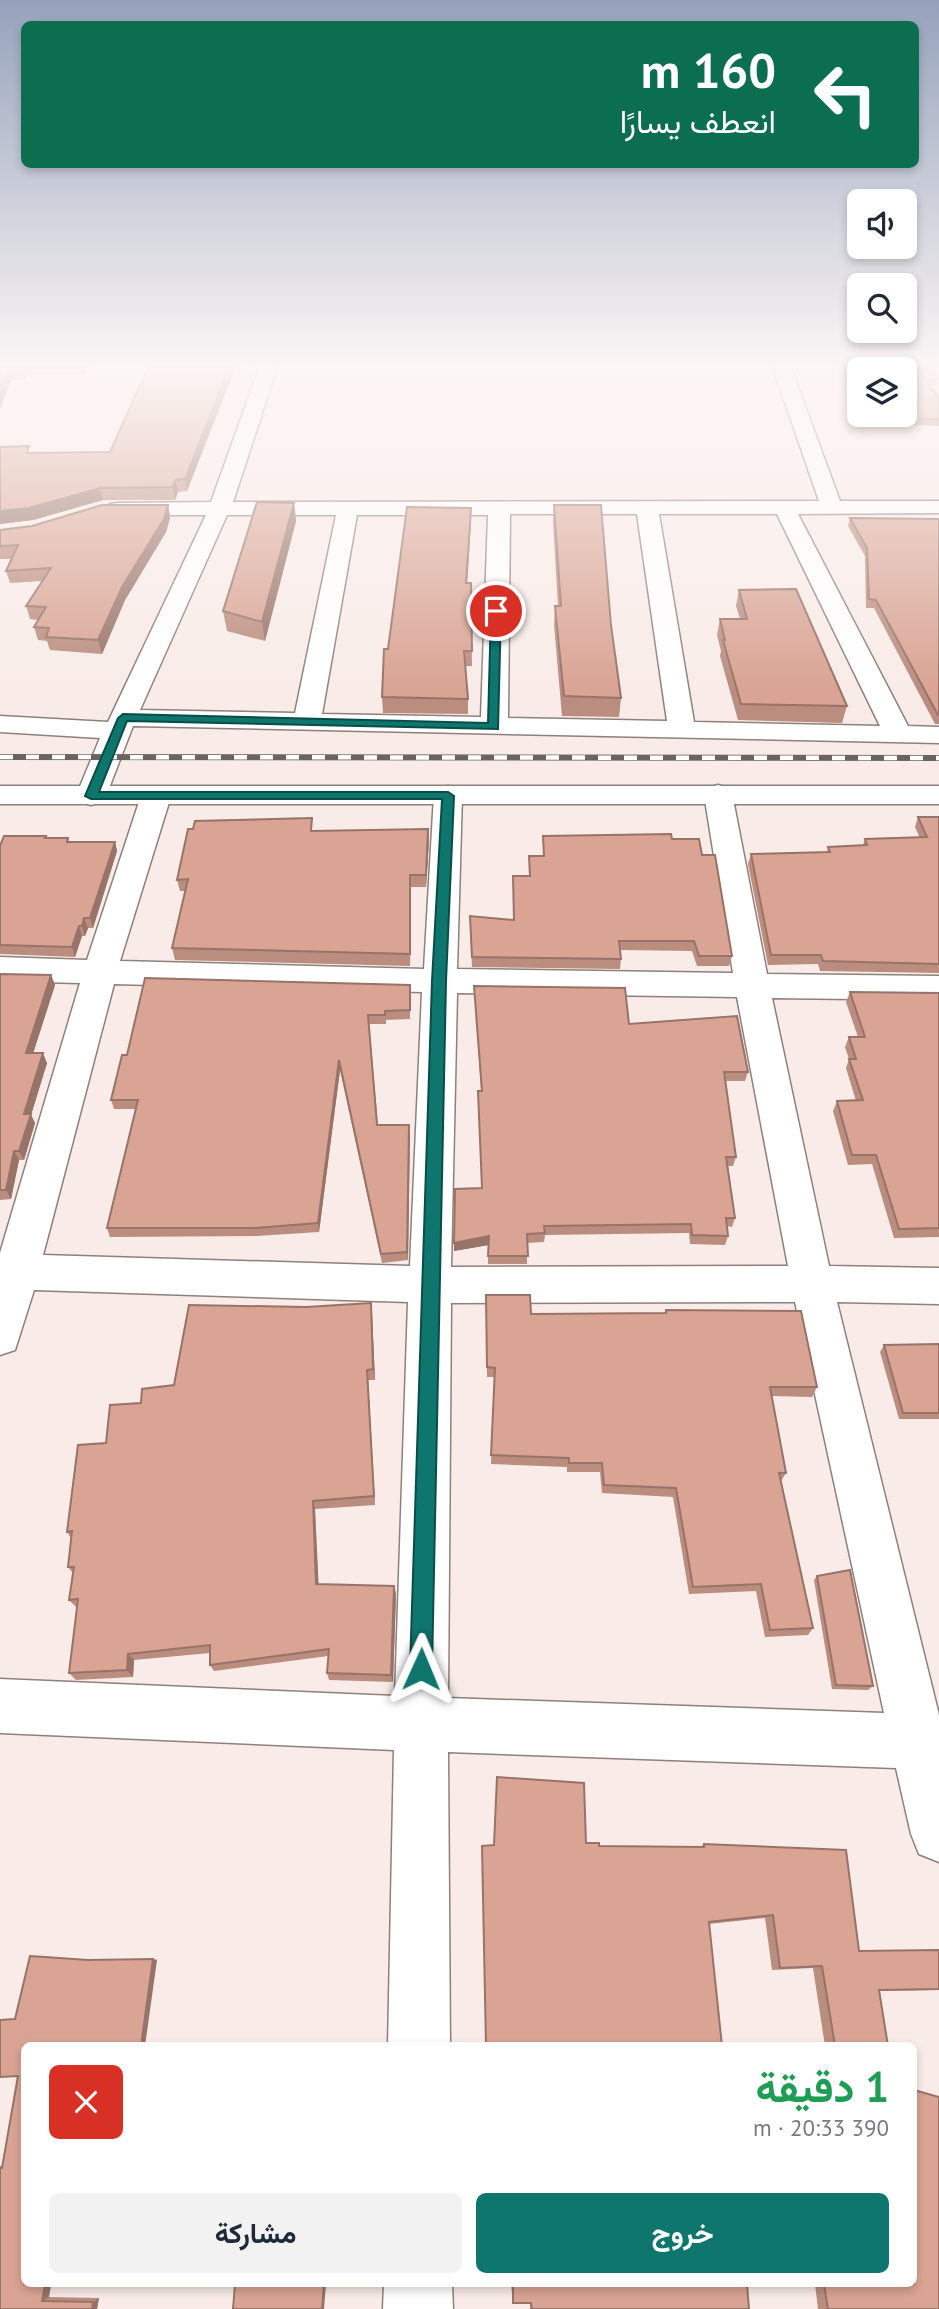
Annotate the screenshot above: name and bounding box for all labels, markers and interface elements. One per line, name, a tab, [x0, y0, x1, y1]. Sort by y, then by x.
text: 160 m	[641, 38, 776, 102]
icon: left	[800, 49, 891, 140]
text: انعطف يسارًا	[620, 100, 776, 142]
map controls	[847, 189, 917, 427]
button: sound	[847, 189, 917, 259]
button: search	[847, 273, 917, 343]
button: layers	[847, 357, 917, 427]
pin	[466, 581, 526, 641]
icon: arrive	[477, 592, 515, 630]
position arrow	[384, 1632, 458, 1706]
text: 1 دقيقة	[756, 2059, 889, 2114]
button: close	[49, 2065, 123, 2139]
text: 390 m · 20:33	[753, 2113, 889, 2142]
button: مشاركة	[49, 2193, 462, 2273]
button: خروج	[476, 2193, 889, 2273]

